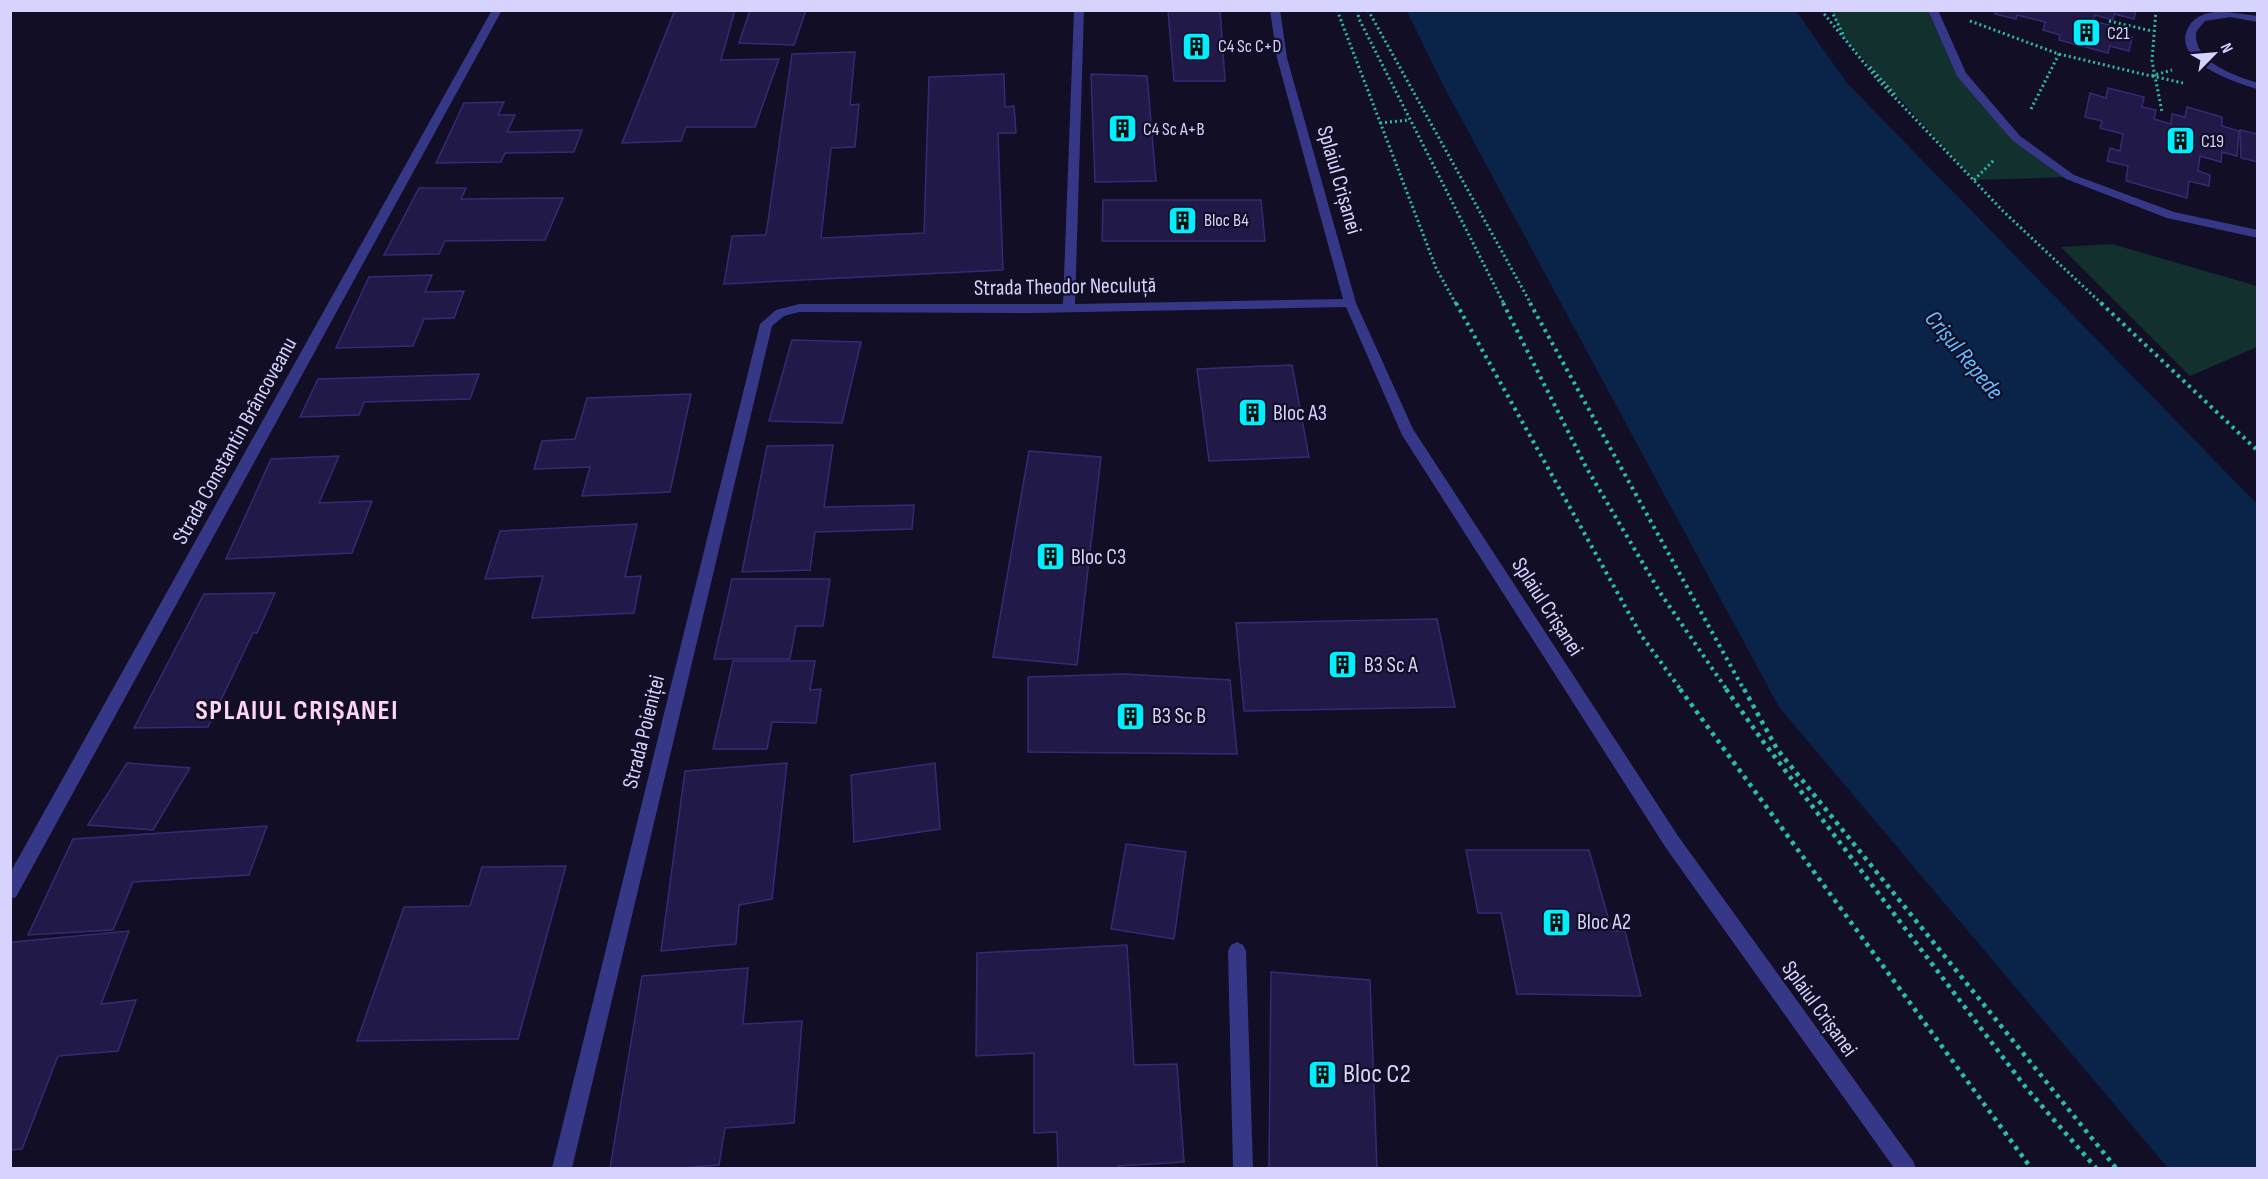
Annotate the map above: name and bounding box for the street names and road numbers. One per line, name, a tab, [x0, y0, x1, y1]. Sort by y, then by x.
street label: Splaiul Crișanei	[1311, 123, 1367, 237]
street label: Strada Theodor Neculuță	[974, 272, 1156, 302]
street label: Strada Constantin Brâncoveanu	[167, 333, 303, 549]
street label: Splaiul Crișanei	[1505, 553, 1589, 661]
street label: Strada Poieniței	[617, 672, 671, 792]
street label: Splaiul Crișanei	[1775, 956, 1863, 1062]

